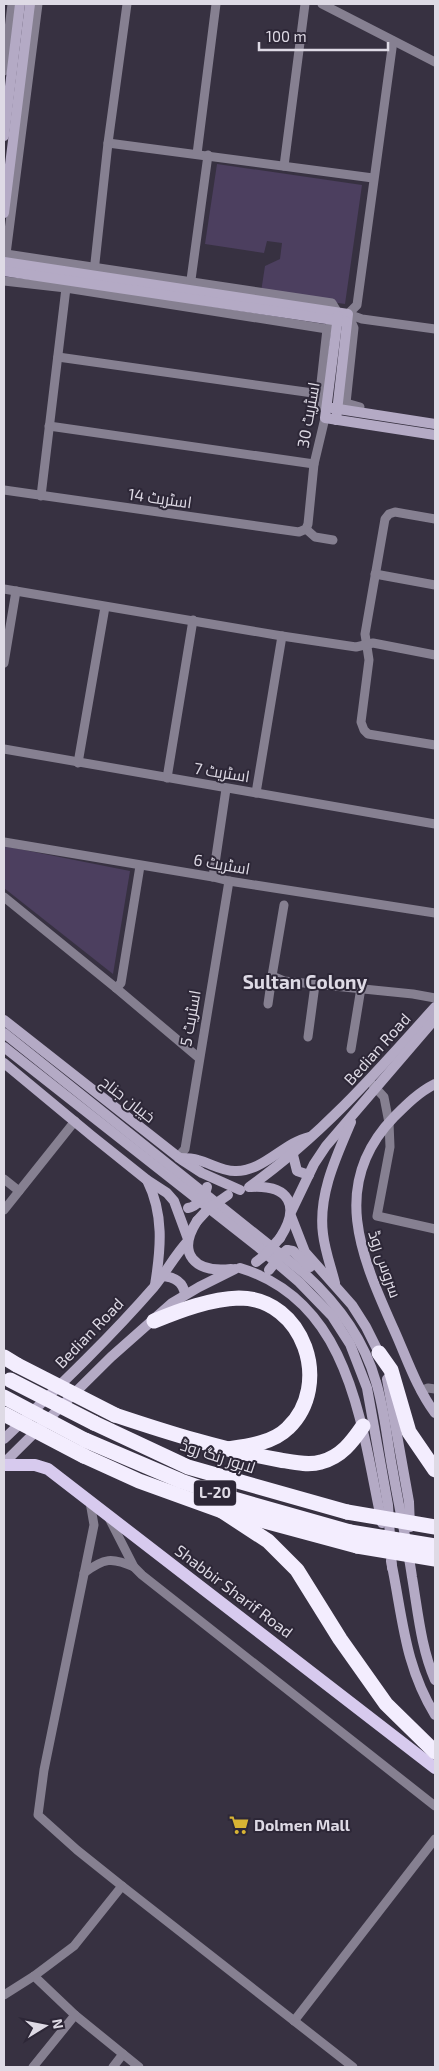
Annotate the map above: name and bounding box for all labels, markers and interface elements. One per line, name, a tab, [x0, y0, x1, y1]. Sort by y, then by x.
scale bar	[259, 20, 388, 52]
text: 100 m	[266, 27, 307, 45]
street label: اسٹریٹ 30	[292, 381, 324, 449]
street label: اسٹریٹ 14	[127, 484, 193, 512]
street label: اسٹریٹ 7	[193, 758, 251, 786]
street label: اسٹریٹ 6	[192, 849, 252, 879]
district label: Sultan Colony	[243, 970, 368, 994]
street label: اسٹریٹ 5	[175, 988, 205, 1048]
street label: Bedian Road	[339, 1009, 414, 1089]
street label: خیبان جناح	[95, 1071, 160, 1128]
street label: سروس روڈ	[363, 1228, 406, 1301]
street label: Bedian Road	[50, 1294, 127, 1372]
street label: لاہور رنگ روڈ	[178, 1435, 258, 1478]
road number: L-20	[194, 1480, 236, 1506]
street label: Shabbir Sharif Road	[172, 1540, 297, 1641]
supermarket icon: Dolmen Mall	[228, 1814, 250, 1836]
place label: Dolmen Mall	[254, 1815, 351, 1834]
north arrow	[20, 2001, 70, 2051]
text: N	[49, 2017, 68, 2030]

